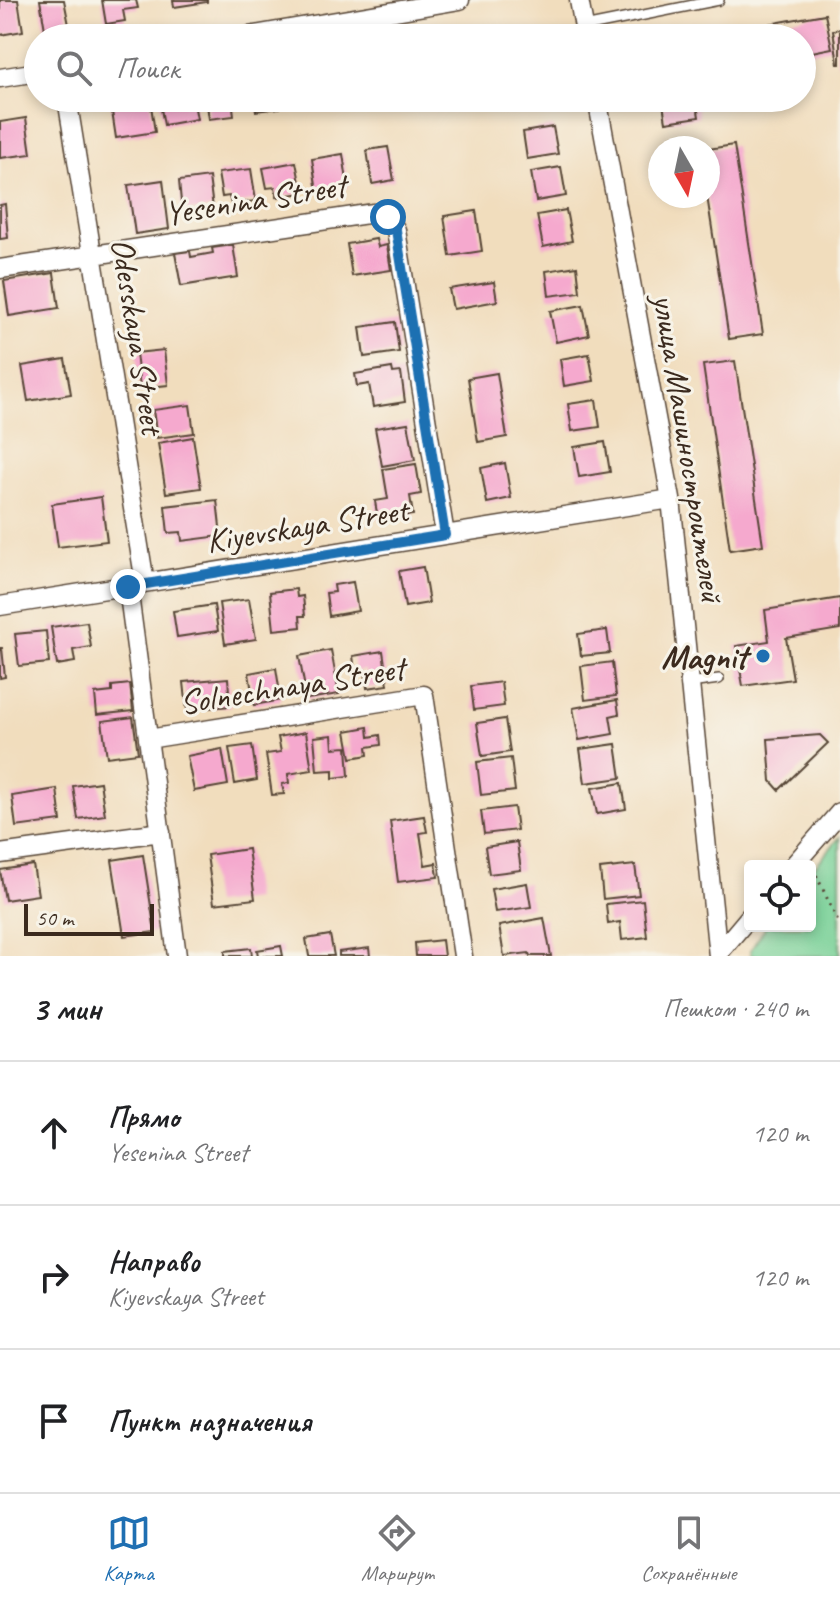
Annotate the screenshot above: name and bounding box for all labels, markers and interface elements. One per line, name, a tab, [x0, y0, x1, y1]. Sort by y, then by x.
search box	[24, 24, 816, 112]
icon: search	[52, 46, 96, 90]
text: Поиск	[116, 49, 179, 87]
north arrow	[648, 136, 720, 208]
street label: Yesenina Street	[161, 163, 353, 235]
route start	[370, 199, 406, 235]
street label: Odesskaya Street	[101, 235, 175, 441]
street label: улица Машиностроителей	[643, 289, 735, 607]
street label: Kiyevskaya Street	[203, 487, 415, 562]
route end	[110, 569, 146, 605]
place label: Magnit	[661, 635, 752, 678]
street label: Solnechnaya Street	[177, 645, 412, 724]
marker: Magnit	[754, 647, 772, 665]
map controls	[744, 860, 816, 932]
button: locate	[744, 860, 816, 932]
scale bar	[24, 900, 154, 936]
text: 50 m	[36, 904, 73, 932]
text: 3 мин	[32, 987, 101, 1030]
text: Пешком · 240 m	[663, 992, 808, 1025]
text: Прямо	[108, 1098, 179, 1136]
icon: ahead	[32, 1111, 76, 1155]
text: 120 m	[752, 1117, 808, 1150]
text: Yesenina Street	[108, 1136, 248, 1169]
text: Направо	[108, 1242, 200, 1280]
icon: right	[32, 1255, 76, 1299]
text: 120 m	[752, 1261, 808, 1294]
text: Kiyevskaya Street	[108, 1280, 264, 1313]
icon: arrive	[32, 1399, 76, 1443]
text: Пункт назначения	[108, 1402, 311, 1440]
tab: Карта	[104, 1511, 154, 1587]
tab: Маршрут	[361, 1511, 434, 1587]
tab: Сохранённые	[641, 1511, 736, 1587]

